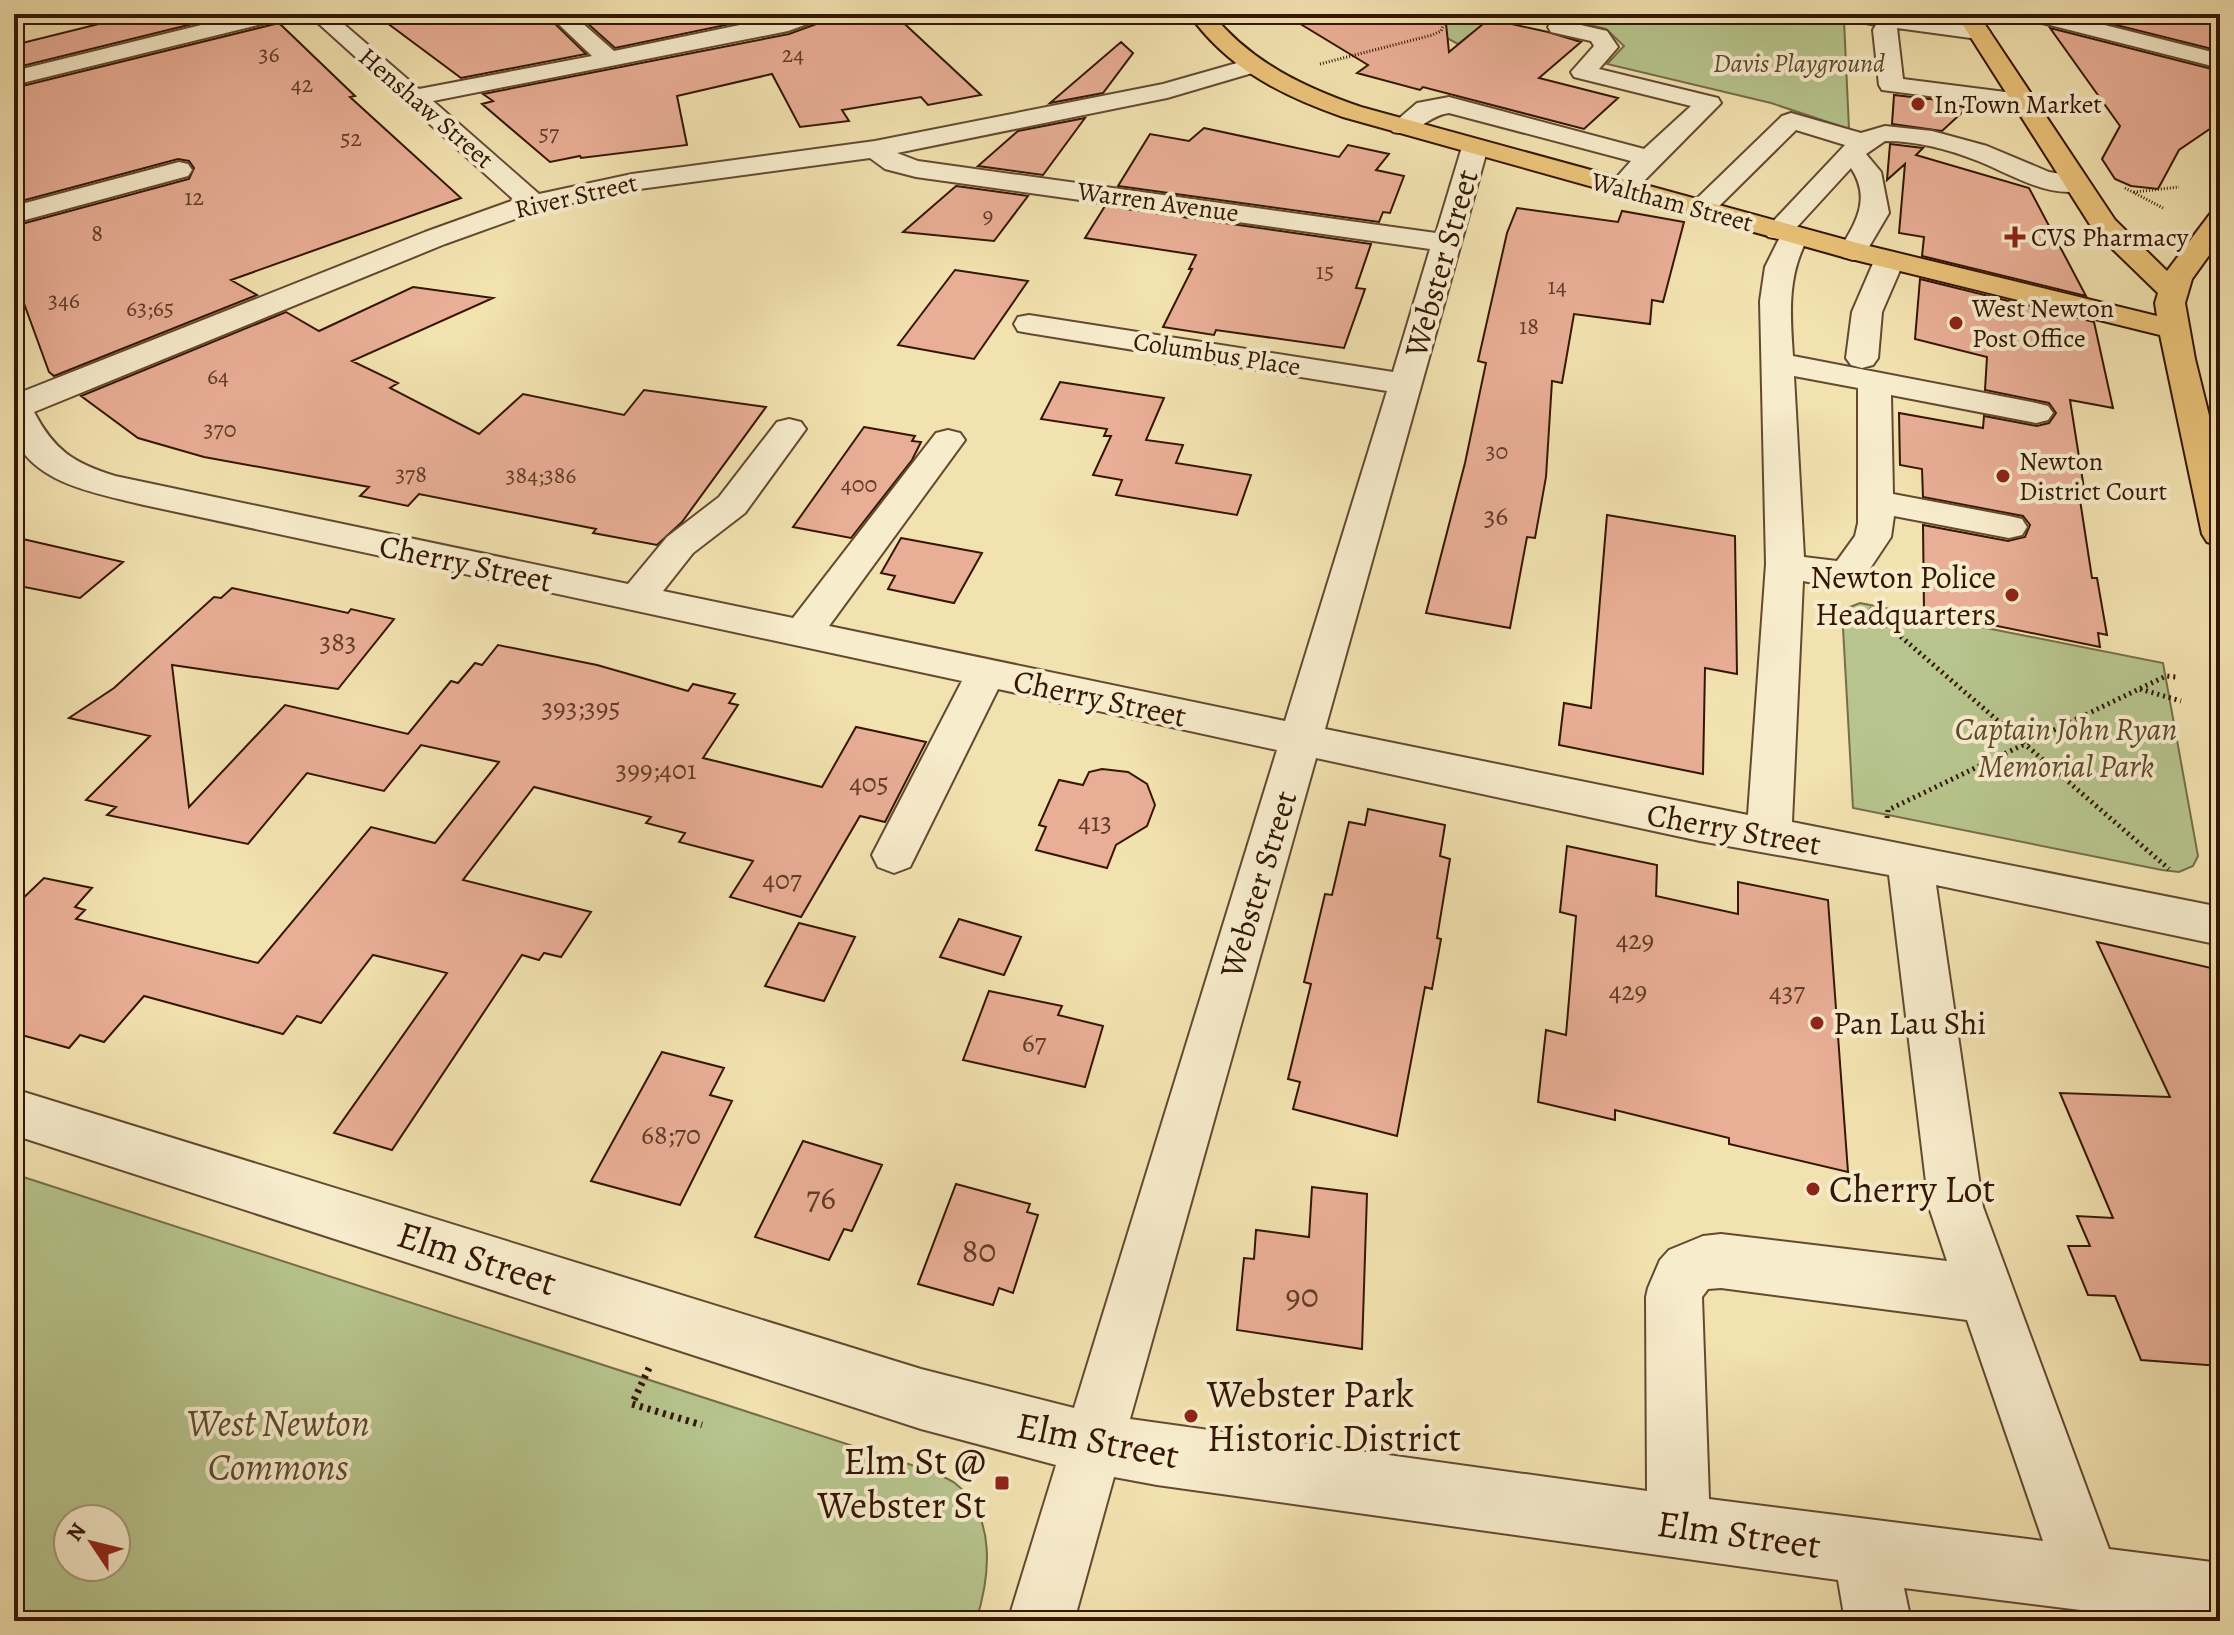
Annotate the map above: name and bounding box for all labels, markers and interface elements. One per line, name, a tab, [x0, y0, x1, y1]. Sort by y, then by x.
house number: 36	[258, 38, 280, 70]
house number: 24	[782, 38, 804, 70]
street label: Henshaw Street	[351, 40, 501, 177]
park label: Davis Playground	[1713, 46, 1885, 81]
house number: 42	[291, 68, 313, 100]
place label: In Town Market	[1934, 87, 2102, 122]
marker: In Town Market	[1909, 95, 1927, 113]
house number: 57	[539, 117, 560, 149]
house number: 52	[340, 122, 362, 154]
street label: Waltham Street	[1586, 163, 1757, 240]
street label: Webster Street	[1393, 164, 1489, 363]
street label: River Street	[511, 165, 641, 227]
street label: Warren Avenue	[1074, 173, 1241, 231]
house number: 12	[184, 181, 204, 213]
house number: 9	[983, 199, 993, 231]
house number: 8	[91, 217, 103, 249]
place label: CVS Pharmacy	[2031, 220, 2189, 255]
marker: CVS Pharmacy	[2006, 228, 2024, 246]
house number: 15	[1316, 255, 1334, 287]
house number: 14	[1547, 270, 1567, 302]
house number: 346	[48, 284, 80, 316]
place label: West Newton Post Office	[1971, 291, 2114, 356]
house number: 63;65	[126, 292, 174, 324]
house number: 18	[1519, 310, 1539, 342]
marker: West Newton Post Office	[1947, 314, 1965, 332]
street label: Columbus Place	[1131, 324, 1303, 384]
house number: 64	[207, 360, 229, 392]
house number: 370	[204, 413, 236, 445]
house number: 30	[1486, 435, 1508, 467]
place label: Newton District Court	[2019, 444, 2167, 509]
house number: 378	[395, 458, 427, 490]
house number: 384;386	[506, 459, 576, 491]
marker: Newton District Court	[1994, 467, 2012, 485]
house number: 400	[841, 468, 877, 500]
house number: 36	[1484, 497, 1508, 535]
street label: Cherry Street	[375, 523, 557, 603]
place label: Newton Police Headquarters	[1810, 555, 1996, 636]
marker: Newton Police Headquarters	[2003, 586, 2021, 604]
house number: 383	[320, 623, 356, 661]
street label: Cherry Street	[1009, 658, 1191, 738]
house number: 393;395	[541, 689, 621, 727]
park label: Captain John Ryan Memorial Park	[1955, 707, 2177, 788]
house number: 399;401	[616, 751, 696, 789]
house number: 405	[849, 764, 889, 802]
street label: Webster Street	[1208, 785, 1307, 984]
street label: Cherry Street	[1644, 792, 1824, 866]
house number: 413	[1078, 803, 1112, 841]
house number: 407	[762, 861, 802, 899]
house number: 429	[1616, 921, 1654, 959]
house number: 429	[1609, 972, 1647, 1010]
house number: 437	[1769, 973, 1805, 1011]
place label: Pan Lau Shi	[1833, 1001, 1986, 1045]
marker: Pan Lau Shi	[1808, 1014, 1826, 1032]
house number: 67	[1022, 1024, 1047, 1062]
house number: 68;70	[641, 1116, 701, 1154]
place label: Cherry Lot	[1829, 1163, 1995, 1215]
house number: 76	[806, 1174, 836, 1221]
marker: Cherry Lot	[1804, 1180, 1822, 1198]
street label: Elm Street	[391, 1208, 563, 1308]
house number: 80	[962, 1227, 996, 1274]
house number: 90	[1285, 1272, 1319, 1319]
place label: Webster Park Historic District	[1206, 1368, 1461, 1464]
park label: West Newton Commons	[186, 1397, 370, 1493]
street label: Elm Street	[1012, 1399, 1184, 1481]
marker: Webster Park Historic District	[1182, 1407, 1200, 1425]
place label: Elm St @ Webster St	[817, 1435, 986, 1531]
marker: Elm St @ Webster St	[993, 1474, 1011, 1492]
street label: Elm Street	[1654, 1497, 1824, 1571]
north arrow	[52, 1503, 132, 1583]
text: N	[60, 1517, 93, 1547]

